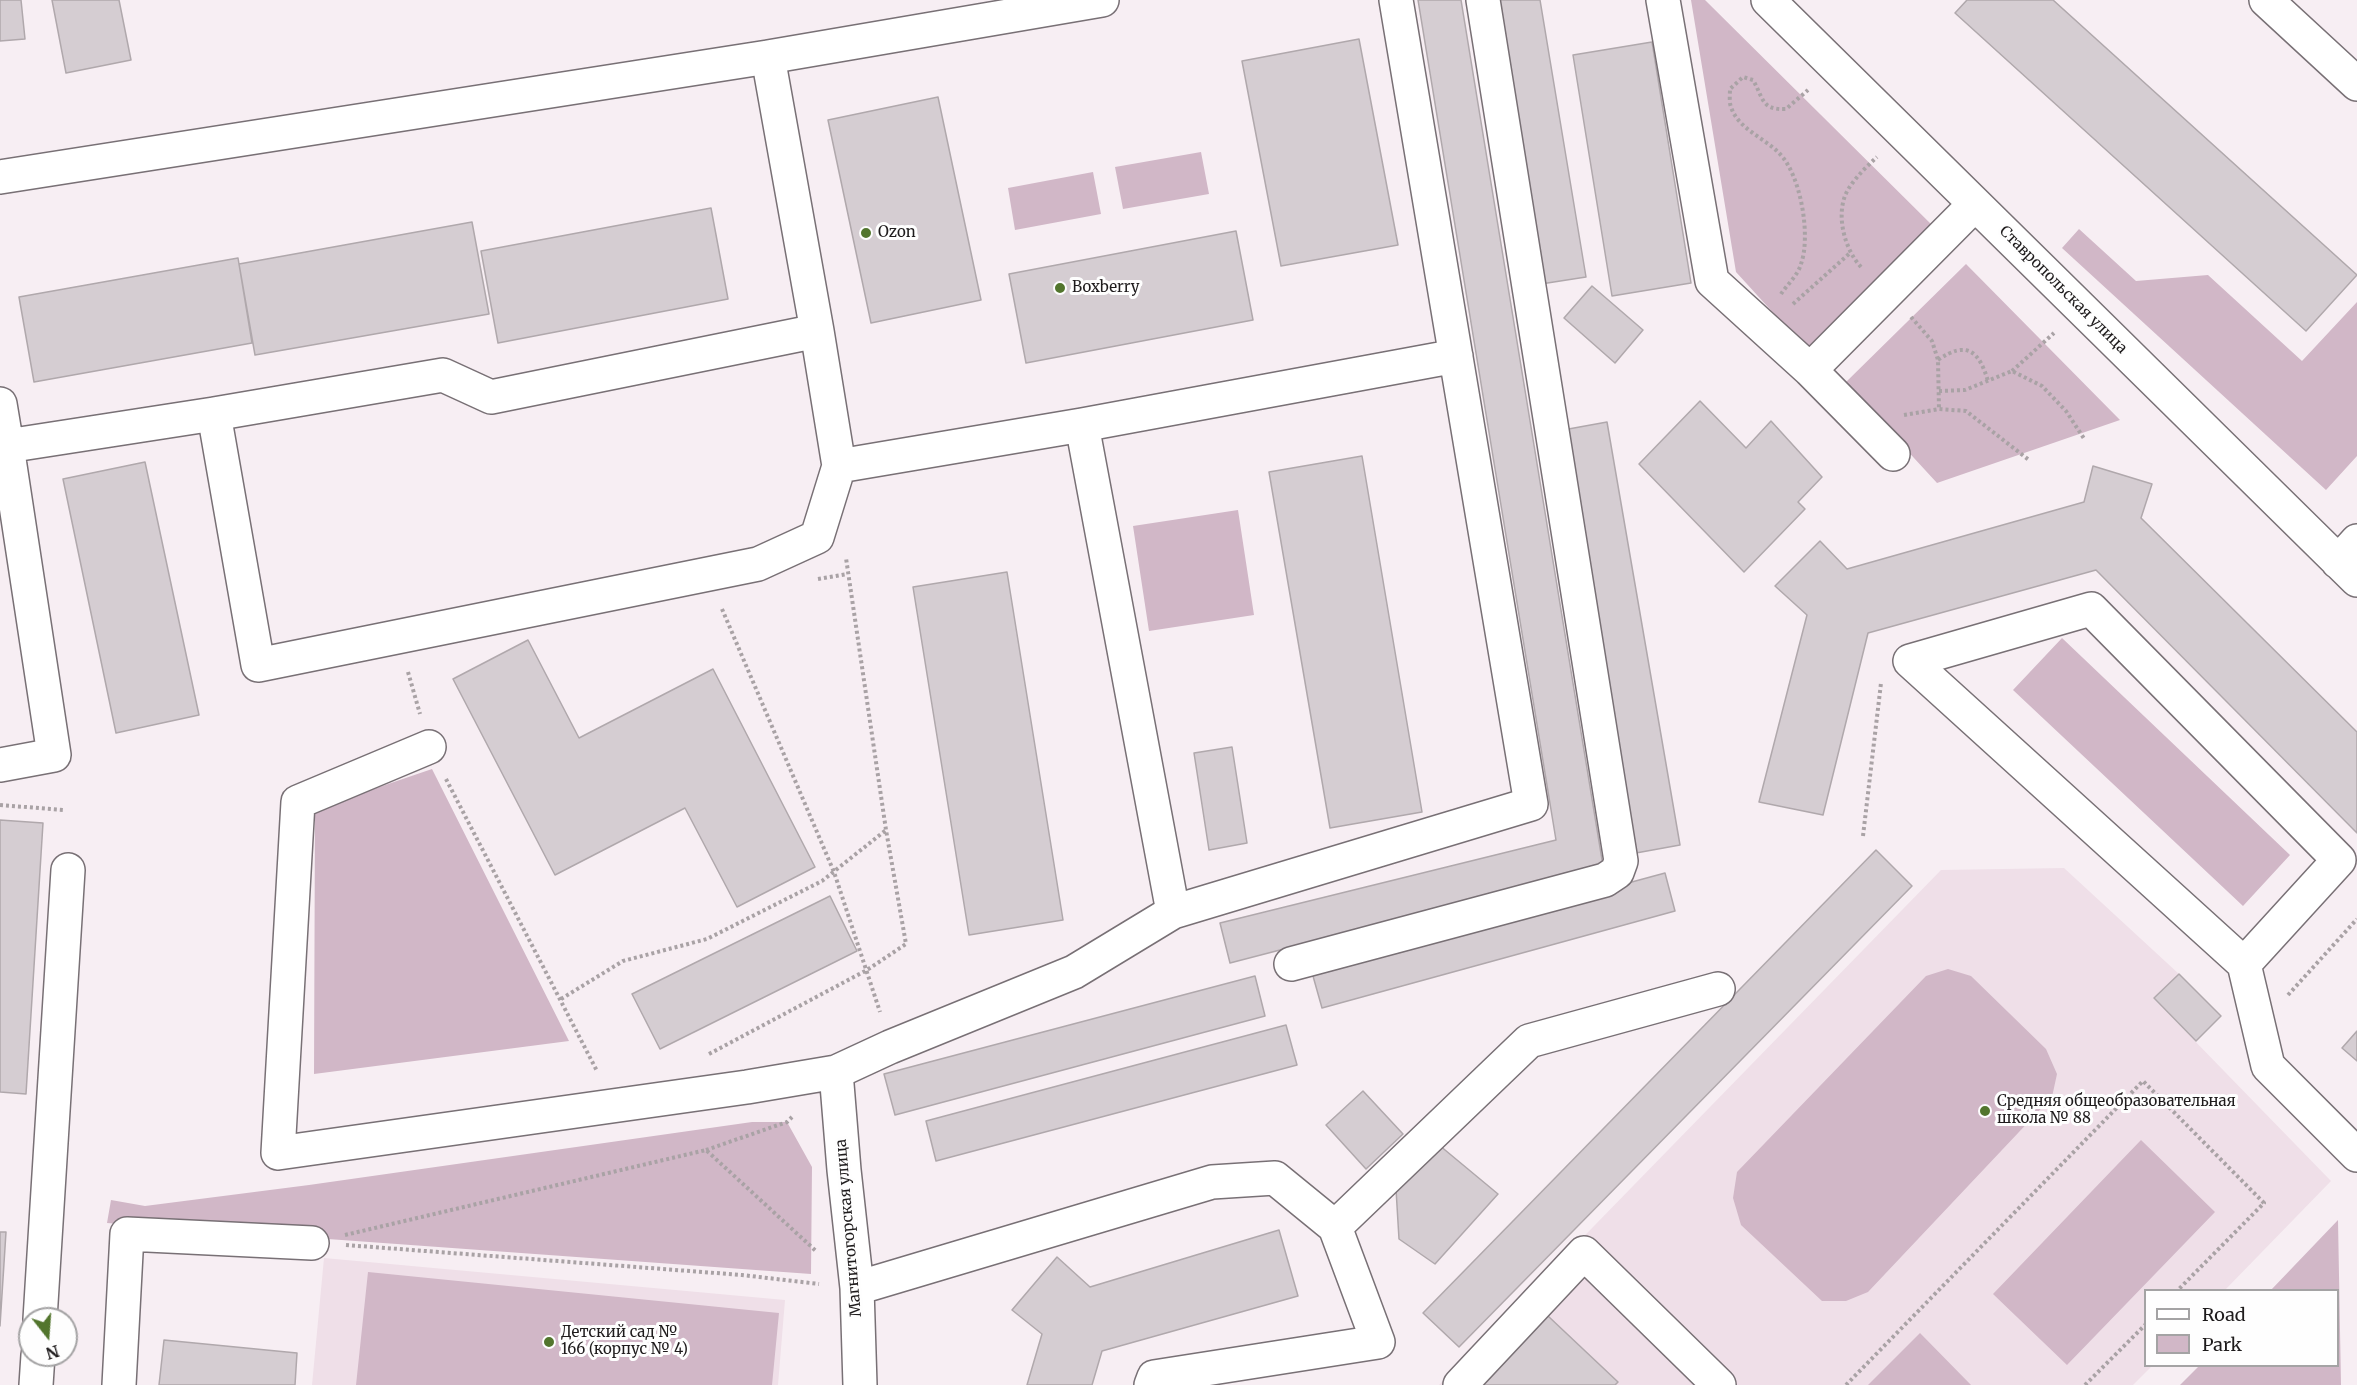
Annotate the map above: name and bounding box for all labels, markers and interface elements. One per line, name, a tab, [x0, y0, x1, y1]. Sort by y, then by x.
street label: Ставропольская улица	[1995, 222, 2131, 358]
place label: Ozon	[878, 224, 916, 242]
marker: Ozon	[859, 226, 873, 240]
place label: Boxberry	[1072, 279, 1139, 297]
marker: Boxberry	[1053, 281, 1067, 295]
place label: Средняя общеобразовательная школа № 88	[1997, 1093, 2236, 1128]
marker: Средняя общеобразовательная школа № 88	[1978, 1104, 1992, 1118]
street label: Магнитогорская улица	[832, 1138, 866, 1318]
legend	[2144, 1289, 2339, 1367]
text: Road	[2202, 1303, 2246, 1326]
north arrow	[18, 1307, 78, 1367]
place label: Детский сад № 166 (корпус № 4)	[561, 1324, 688, 1359]
text: Park	[2202, 1333, 2242, 1356]
marker: Детский сад № 166 (корпус № 4)	[542, 1335, 556, 1349]
text: N	[44, 1341, 62, 1364]

